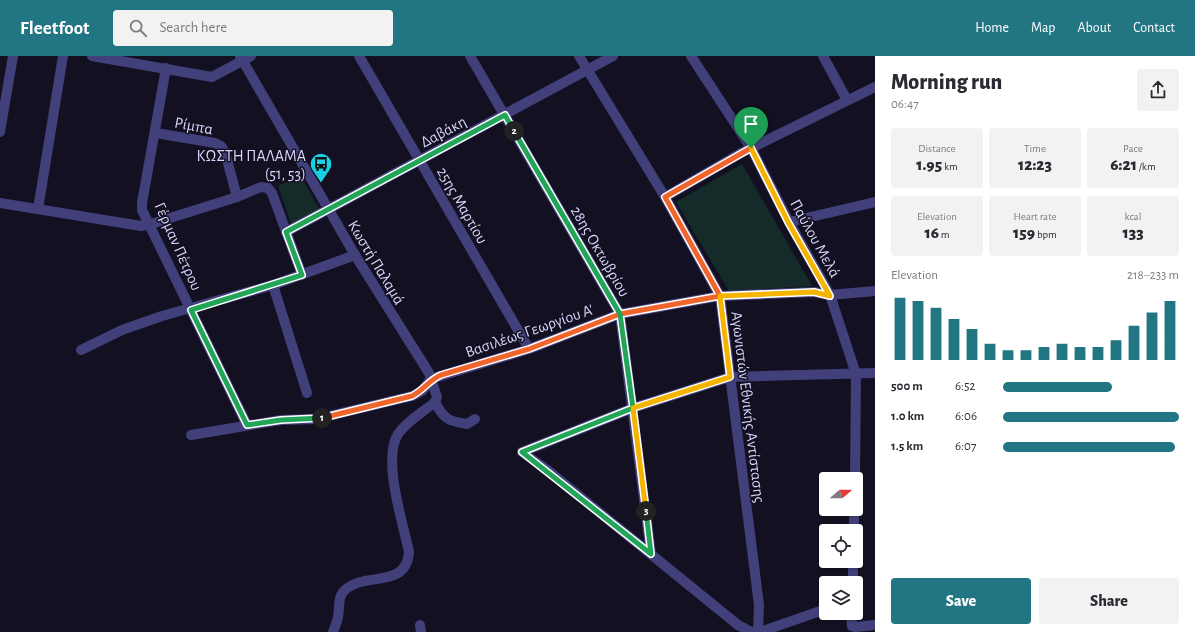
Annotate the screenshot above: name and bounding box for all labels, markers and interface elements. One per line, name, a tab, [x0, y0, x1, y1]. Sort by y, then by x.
search box	[113, 10, 393, 46]
icon: search	[127, 17, 149, 39]
text: Fleetfoot	[20, 19, 89, 38]
text: Search here	[159, 20, 227, 35]
text: Home	[975, 21, 1009, 35]
text: Map	[1031, 21, 1055, 35]
text: About	[1077, 21, 1111, 35]
text: Contact	[1133, 21, 1175, 35]
button: share	[1137, 69, 1179, 111]
text: Morning run	[891, 71, 1002, 93]
text: 06:47	[891, 98, 919, 111]
pin	[734, 107, 768, 148]
street label: Δαβάκη	[418, 113, 469, 151]
icon: arrive	[740, 113, 762, 135]
street label: Ρίμπα	[173, 114, 214, 138]
pin: 2	[504, 121, 524, 141]
text: 2	[511, 125, 517, 136]
text: Distance	[918, 143, 956, 154]
text: Time	[1024, 143, 1046, 154]
text: Pace	[1123, 143, 1143, 154]
place label: ΚΩΣΤΗ ΠΑΛΑΜΑ (51, 53)	[197, 148, 306, 182]
bus stop icon: ΚΩΣΤΗ ΠΑΛΑΜΑ (51, 53)	[308, 151, 334, 184]
text: 1.95	[916, 156, 942, 173]
text: 12:23	[1018, 156, 1052, 173]
text: 6:21	[1110, 156, 1137, 173]
text: km	[942, 161, 958, 172]
text: /km	[1137, 161, 1156, 172]
street label: 25ης Μαρτίου	[433, 165, 490, 247]
street label: Παύλου Μελά	[787, 197, 843, 280]
street label: Γέρμαν Πέτρου	[152, 200, 205, 293]
street label: 28ης Οκτωβρίου	[567, 203, 632, 300]
text: Elevation	[917, 211, 957, 222]
text: Heart rate	[1013, 211, 1057, 222]
text: kcal	[1125, 211, 1141, 222]
street label: Κωστή Παλαμά	[345, 218, 407, 307]
text: 16	[924, 224, 939, 241]
text: 159	[1013, 224, 1035, 241]
text: 133	[1122, 224, 1144, 241]
text: m	[939, 229, 950, 240]
text: bpm	[1035, 229, 1057, 240]
text: Elevation	[891, 269, 938, 282]
text: 218–233 m	[1127, 269, 1179, 282]
street label: Βασιλέως Γεωργίου Α'	[463, 301, 596, 361]
street label: Αγωνιστών Εθνικής Αντίστασης	[727, 311, 768, 504]
text: 500 m	[891, 380, 923, 393]
text: 6:52	[955, 380, 975, 393]
pin: 1	[312, 408, 332, 428]
text: 1.0 km	[891, 410, 924, 423]
text: 6:06	[955, 410, 977, 423]
text: 1	[320, 412, 324, 423]
text: 1.5 km	[891, 440, 923, 453]
text: 6:07	[955, 440, 976, 453]
north arrow	[819, 472, 863, 516]
map controls	[819, 472, 863, 620]
pin: 3	[636, 501, 656, 521]
text: 3	[644, 505, 648, 516]
button: locate	[819, 524, 863, 568]
button: layers	[819, 576, 863, 620]
button: Save	[891, 578, 1031, 624]
button: Share	[1039, 578, 1179, 624]

